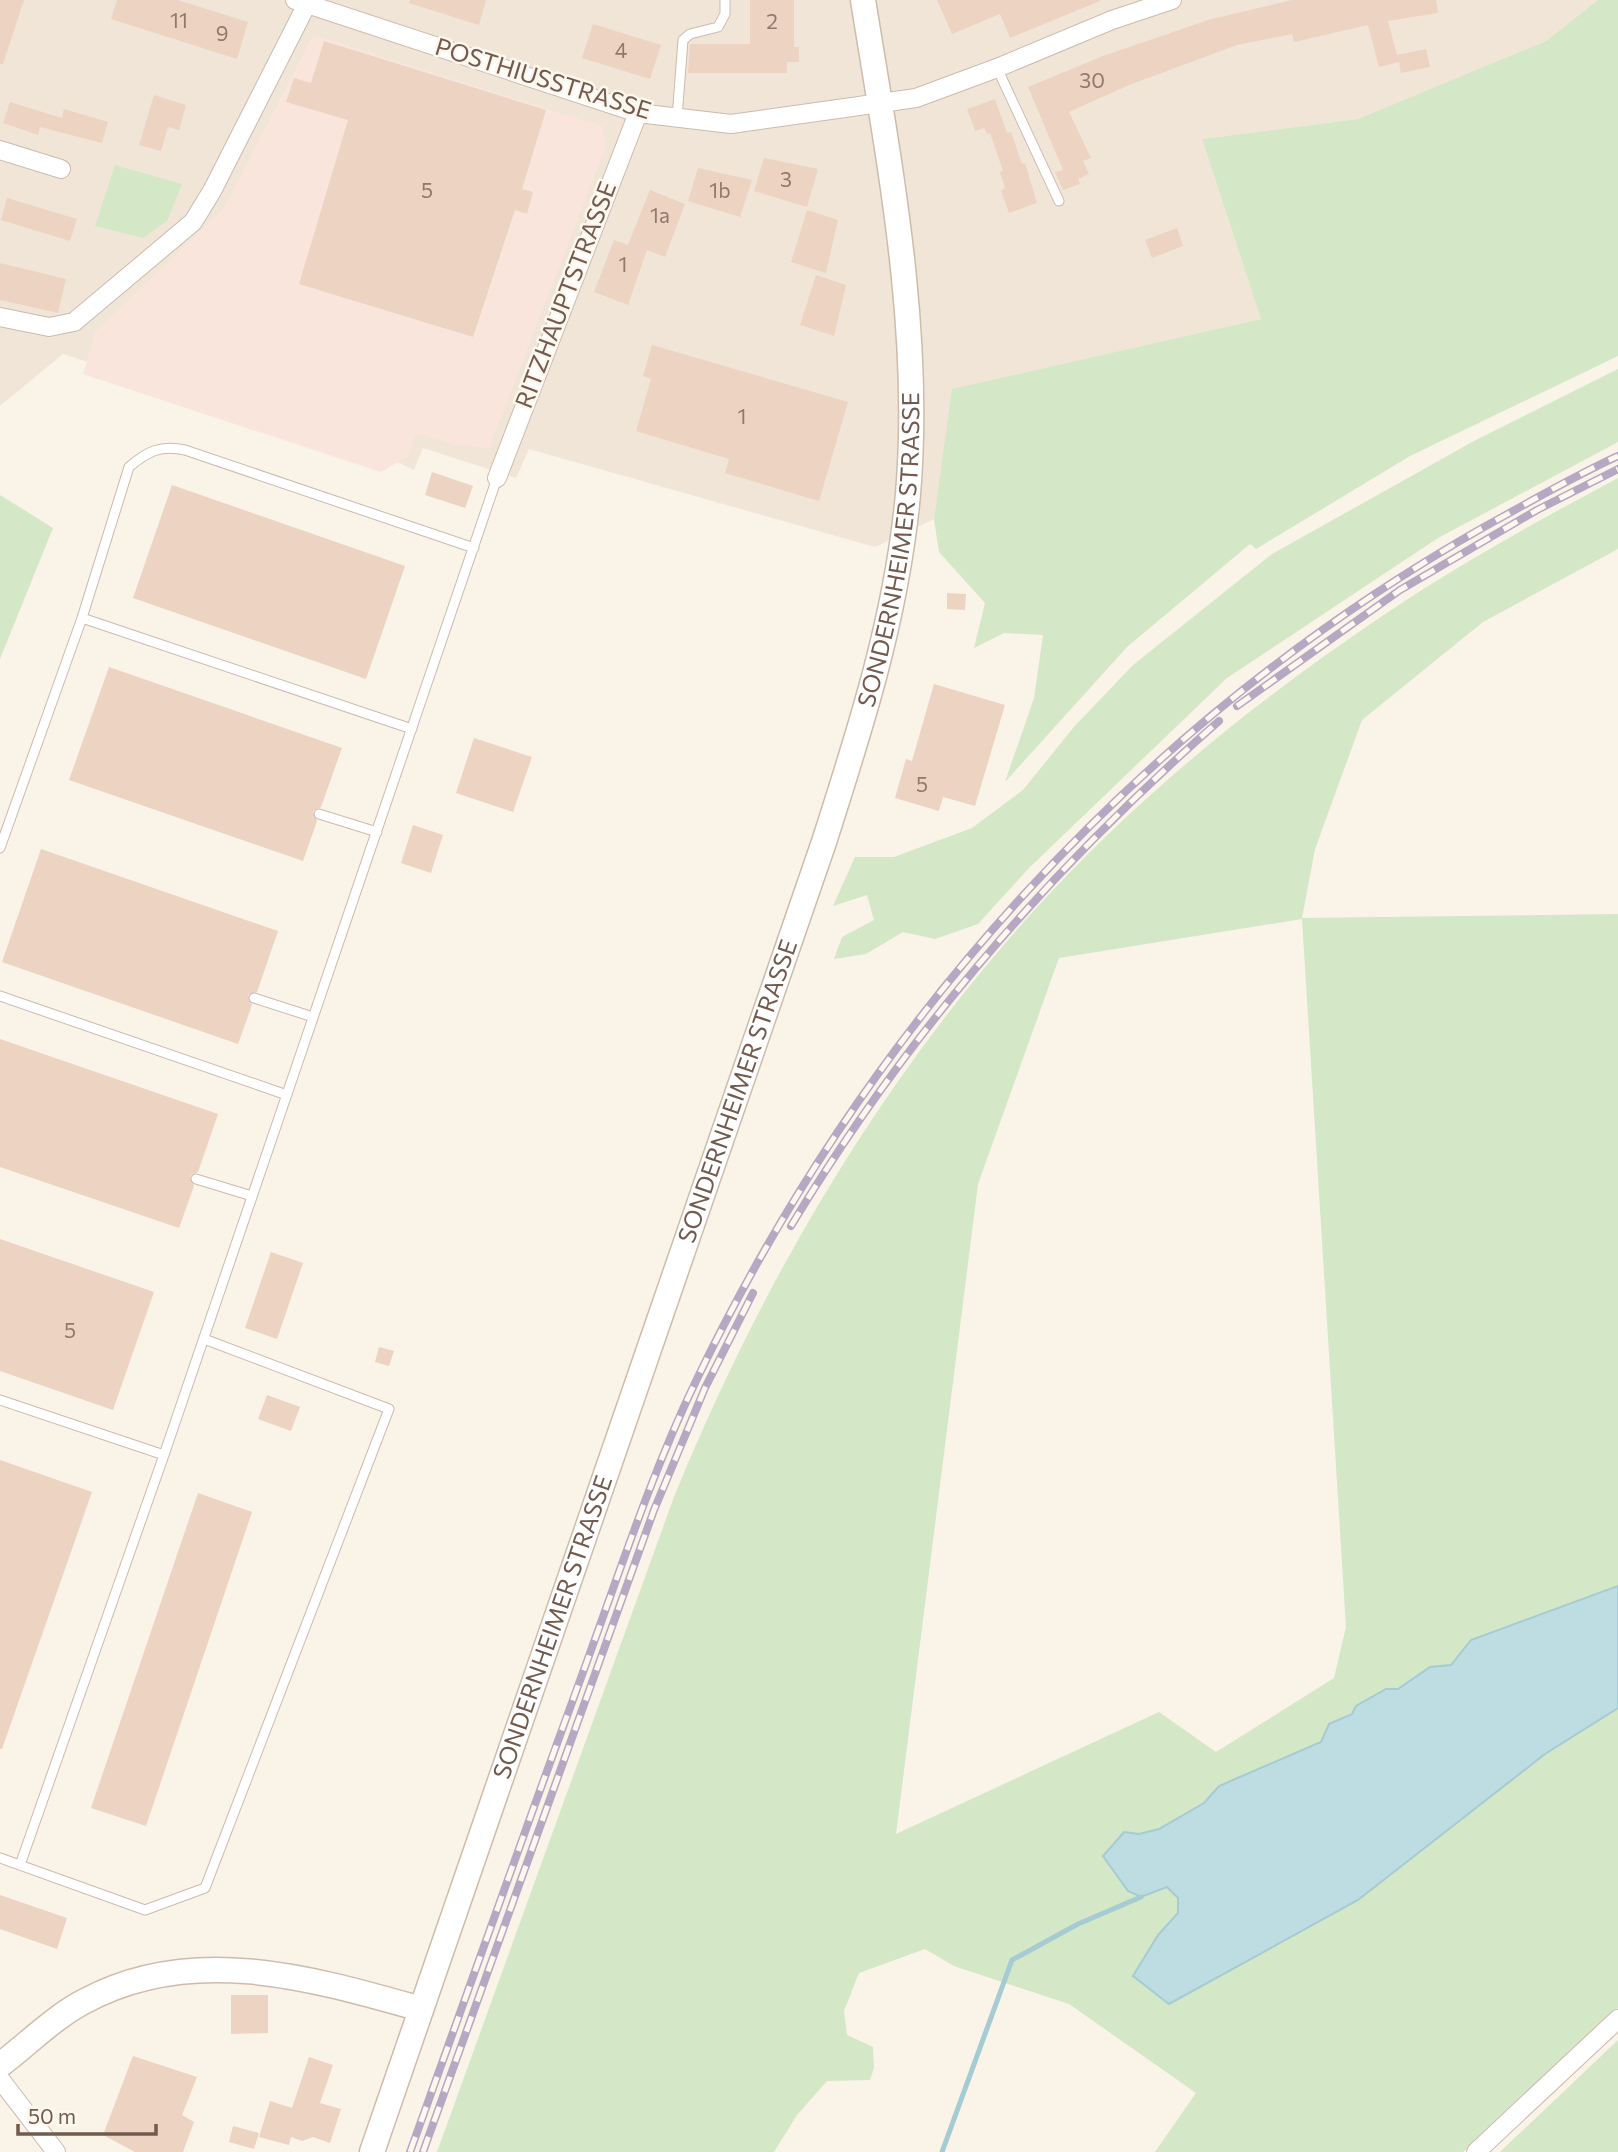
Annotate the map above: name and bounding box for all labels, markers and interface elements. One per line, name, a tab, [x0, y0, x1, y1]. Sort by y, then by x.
house number: 11	[170, 7, 188, 32]
house number: 2	[766, 8, 778, 33]
house number: 9	[216, 20, 228, 45]
street label: POSTHIUSSTRASSE	[432, 31, 655, 124]
house number: 4	[615, 37, 628, 62]
house number: 30	[1079, 67, 1105, 92]
house number: 3	[780, 166, 792, 191]
house number: 5	[421, 177, 433, 202]
street label: RITZHAUPTSTRASSE	[508, 177, 621, 412]
house number: 1b	[709, 177, 731, 202]
house number: 1a	[650, 202, 670, 227]
house number: 1	[619, 251, 627, 276]
street label: SONDERNHEIMER STRASSE	[850, 392, 924, 710]
house number: 1	[738, 403, 746, 428]
house number: 5	[916, 771, 928, 796]
street label: SONDERNHEIMER STRASSE	[671, 935, 802, 1246]
house number: 5	[64, 1317, 76, 1342]
street label: SONDERNHEIMER STRASSE	[486, 1471, 617, 1782]
scale bar	[18, 2092, 156, 2136]
text: 50 m	[28, 2103, 76, 2128]

